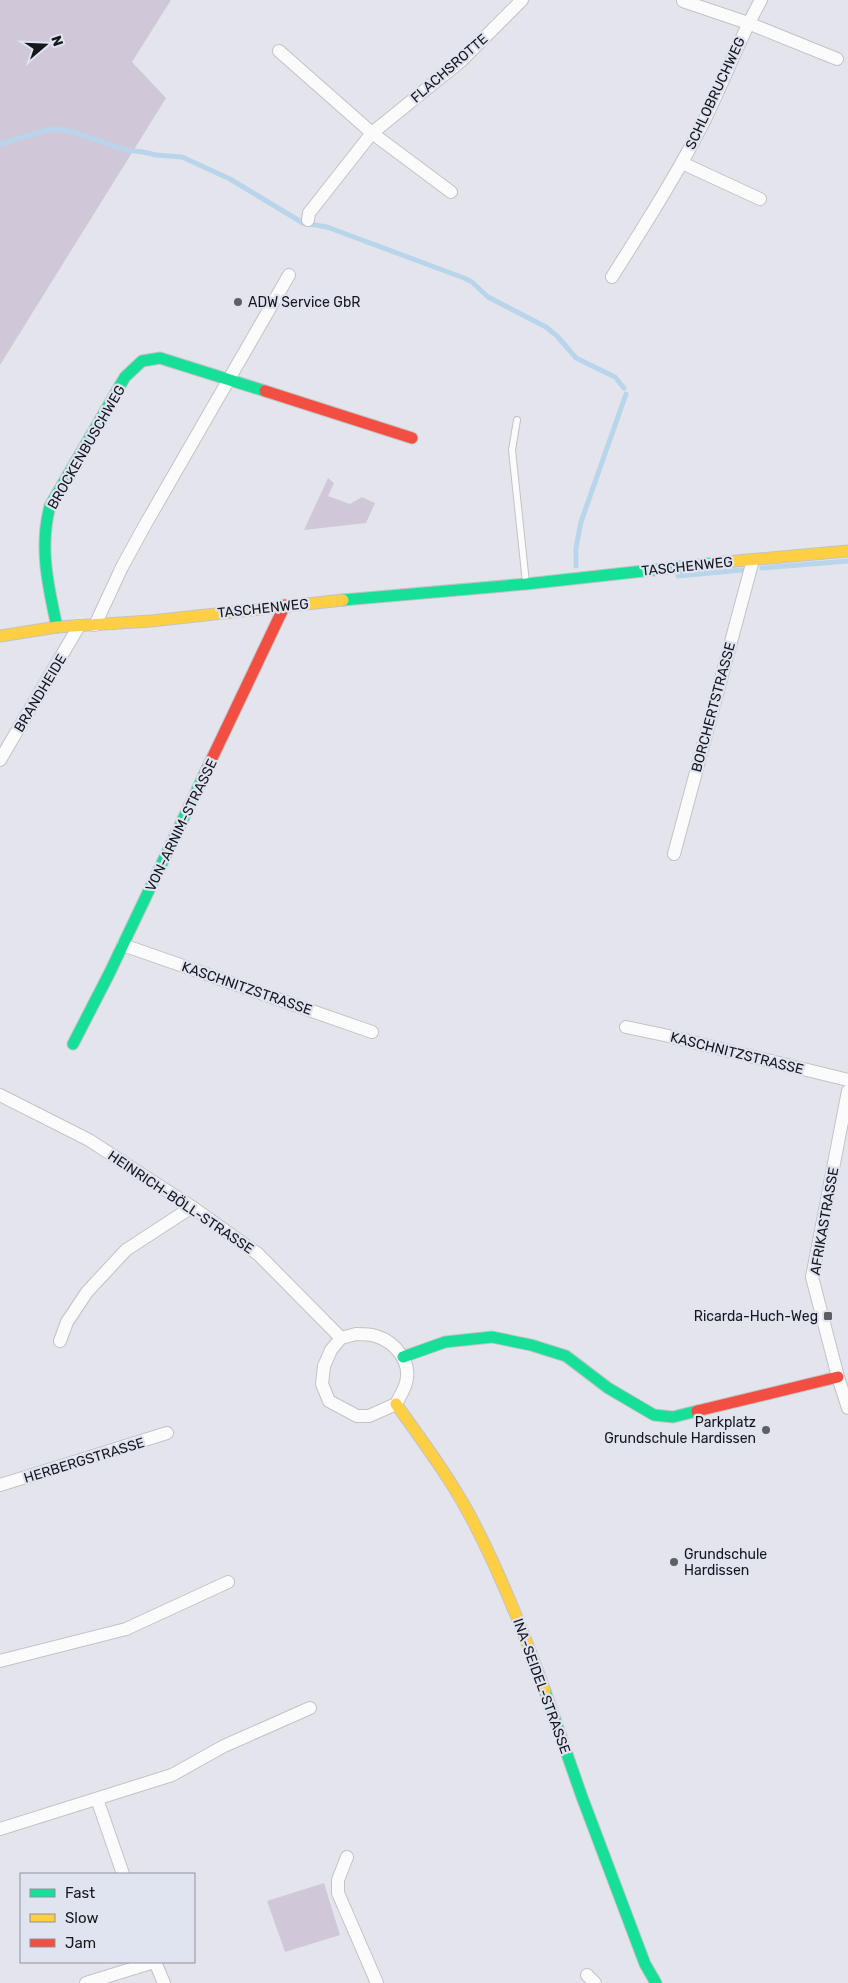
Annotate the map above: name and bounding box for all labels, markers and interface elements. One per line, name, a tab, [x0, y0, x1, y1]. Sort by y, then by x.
north arrow	[20, 20, 70, 70]
street label: FLACHSROTTE	[407, 30, 491, 106]
text: N	[47, 33, 66, 48]
street label: SCHLOBRUCHWEG	[682, 34, 749, 152]
place label: ADW Service GbR	[248, 294, 360, 311]
marker: ADW Service GbR	[232, 296, 244, 308]
street label: BROCKENBUSCHWEG	[44, 382, 129, 512]
street label: TASCHENWEG	[641, 553, 734, 580]
street label: TASCHENWEG	[217, 595, 310, 622]
street label: BORCHERTSTRASSE	[688, 640, 739, 774]
street label: BRANDHEIDE	[11, 651, 70, 735]
street label: VON-ARNIM-STRASSE	[142, 756, 221, 894]
street label: KASCHNITZSTRASSE	[179, 958, 314, 1019]
street label: KASCHNITZSTRASSE	[668, 1029, 805, 1078]
street label: HEINRICH-BÖLL-STRASSE	[105, 1147, 257, 1258]
street label: AFRIKASTRASSE	[807, 1166, 842, 1276]
place label: Ricarda-Huch-Weg	[694, 1308, 818, 1325]
marker: Ricarda-Huch-Weg	[822, 1310, 834, 1322]
place label: Parkplatz Grundschule Hardissen	[604, 1414, 756, 1447]
marker: Parkplatz Grundschule Hardissen	[760, 1424, 772, 1436]
street label: HERBERGSTRASSE	[22, 1434, 146, 1487]
place label: Grundschule Hardissen	[684, 1546, 767, 1579]
marker: Grundschule Hardissen	[668, 1556, 680, 1568]
street label: INA-SEIDEL-STRASSE	[509, 1616, 574, 1756]
legend	[20, 1873, 195, 1963]
text: Fast	[65, 1884, 95, 1902]
text: Slow	[65, 1909, 98, 1927]
text: Jam	[65, 1934, 96, 1952]

